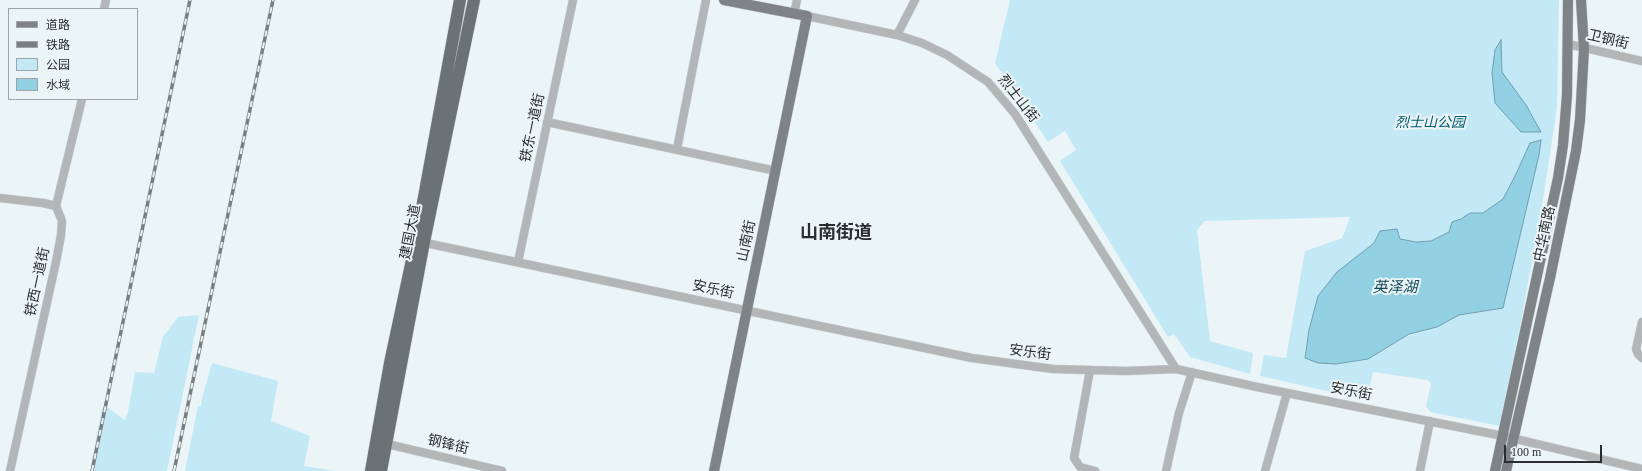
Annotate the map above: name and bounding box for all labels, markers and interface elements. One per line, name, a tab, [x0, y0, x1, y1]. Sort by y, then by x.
legend	[8, 8, 138, 100]
text: 道路	[46, 18, 70, 32]
street label: 卫钢街	[1586, 27, 1630, 53]
text: 铁路	[46, 38, 70, 52]
text: 公园	[46, 58, 70, 72]
street label: 烈士山街	[994, 72, 1042, 126]
text: 水域	[46, 78, 70, 92]
street label: 铁东一道街	[518, 92, 548, 164]
park label: 烈士山公园	[1395, 115, 1465, 131]
street label: 建国大道	[397, 203, 425, 261]
street label: 中华南路	[1531, 205, 1559, 263]
street label: 山南街	[734, 219, 760, 263]
district label: 山南街道	[800, 222, 872, 244]
street label: 铁西一道街	[23, 246, 53, 318]
street label: 安乐街	[691, 277, 735, 303]
water label: 英泽湖	[1373, 279, 1417, 297]
street label: 安乐街	[1008, 342, 1052, 364]
street label: 安乐街	[1329, 380, 1373, 404]
street label: 钢锋街	[426, 432, 470, 458]
scale bar	[1506, 437, 1604, 463]
text: 100 m	[1511, 445, 1541, 459]

